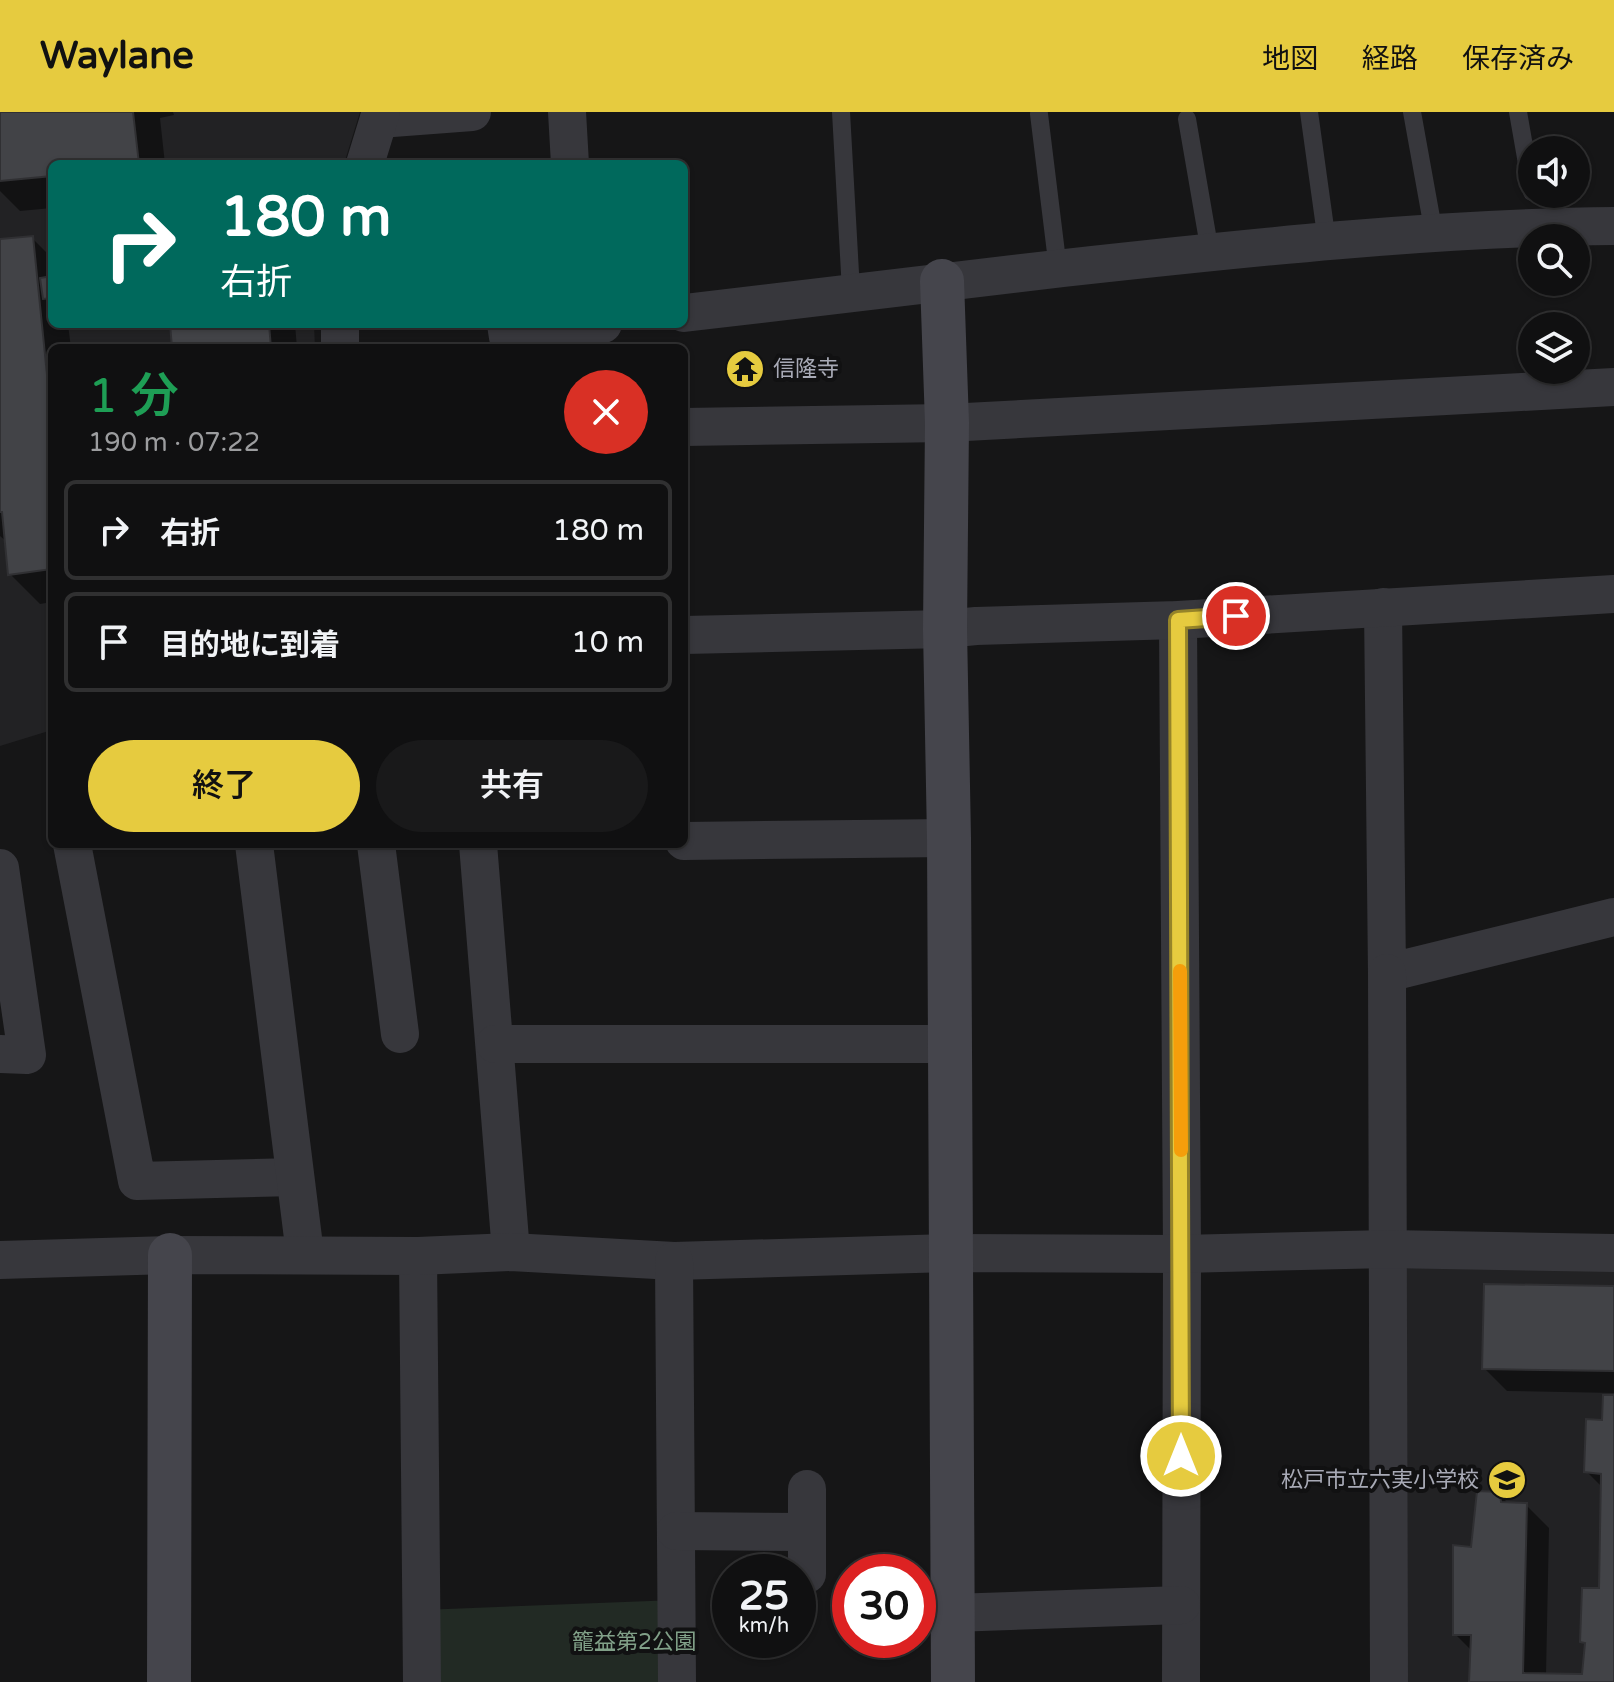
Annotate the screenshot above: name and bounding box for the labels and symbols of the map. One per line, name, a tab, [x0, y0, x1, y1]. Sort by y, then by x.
temple icon: 信隆寺	[724, 348, 766, 390]
place label: 信隆寺	[773, 356, 839, 382]
pin	[1202, 582, 1270, 650]
position arrow	[1139, 1414, 1223, 1498]
school or university icon: 松戸市立六実小学校	[1486, 1459, 1528, 1501]
place label: 松戸市立六実小学校	[1281, 1467, 1479, 1493]
speed limit sign: 30	[832, 1554, 936, 1658]
park label: 籠益第2公園	[572, 1629, 696, 1655]

